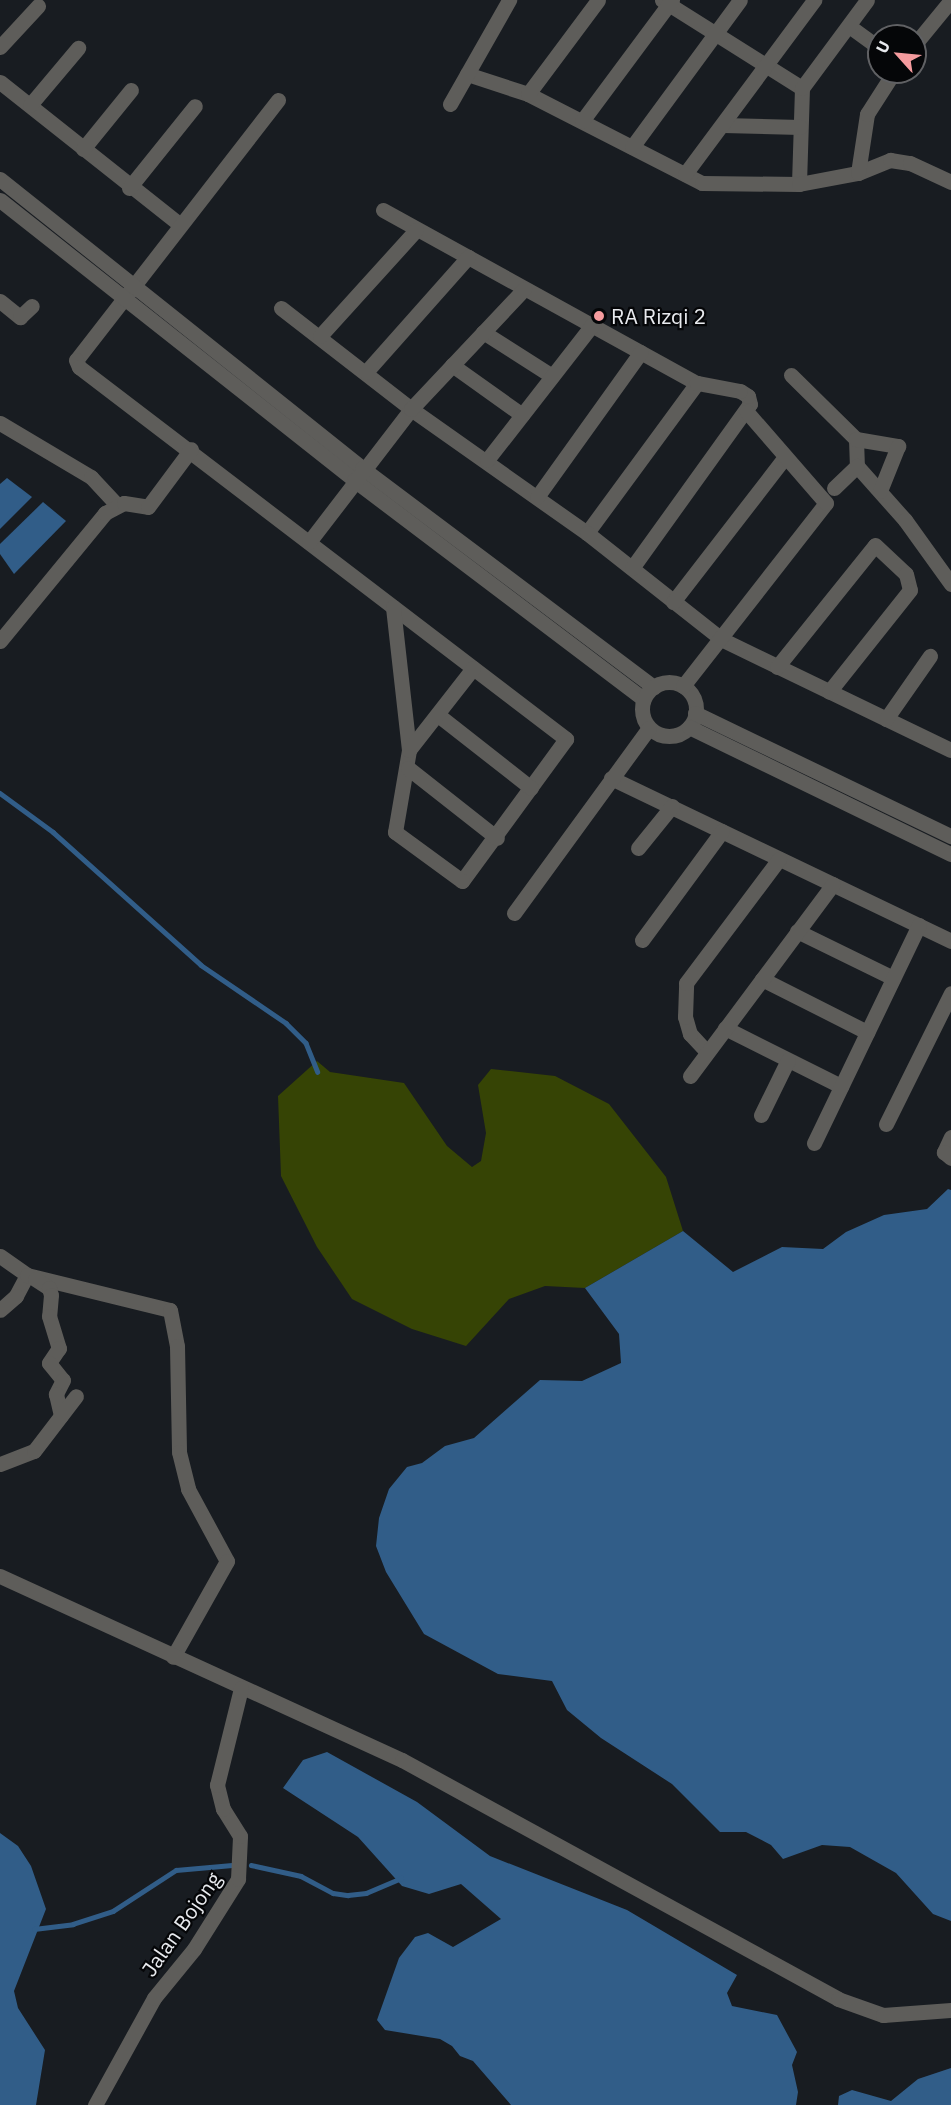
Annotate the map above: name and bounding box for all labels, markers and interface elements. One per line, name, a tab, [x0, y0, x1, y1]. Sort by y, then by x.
north arrow	[867, 24, 927, 84]
text: U	[871, 37, 894, 56]
place label: RA Rizqi 2	[611, 303, 706, 329]
marker: RA Rizqi 2	[592, 309, 606, 323]
street label: Jalan Bojong	[136, 1867, 226, 1981]

